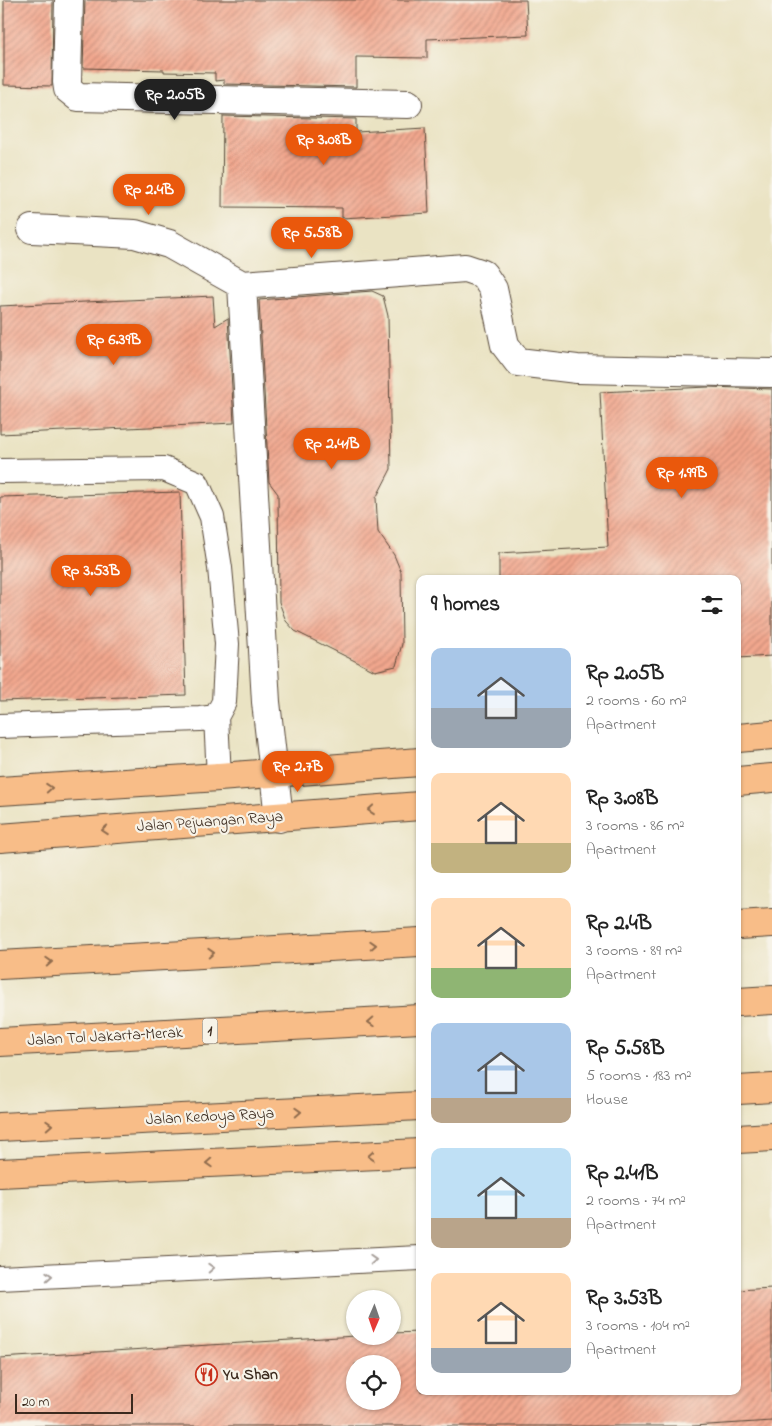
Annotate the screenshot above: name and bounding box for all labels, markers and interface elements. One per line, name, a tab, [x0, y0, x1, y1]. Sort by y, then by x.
pin: Rp 2.05B	[123, 78, 227, 121]
text: Rp 2.05B	[145, 83, 205, 107]
pin: Rp 3.08B	[272, 124, 376, 166]
text: Rp 3.08B	[296, 128, 352, 152]
pin: Rp 2.4B	[103, 174, 195, 216]
text: Rp 2.4B	[124, 178, 174, 202]
pin: Rp 5.58B	[260, 216, 364, 259]
text: Rp 5.58B	[282, 221, 342, 245]
pin: Rp 6.39B	[62, 324, 166, 366]
text: Rp 6.39B	[87, 328, 141, 352]
pin: Rp 2.41B	[280, 428, 384, 470]
text: Rp 2.41B	[304, 432, 360, 456]
pin: Rp 1.99B	[630, 456, 734, 499]
text: Rp 1.99B	[657, 461, 707, 485]
pin: Rp 3.53B	[39, 554, 143, 597]
text: Rp 3.53B	[62, 559, 120, 583]
text: 9 homes	[431, 590, 500, 620]
icon: filters	[698, 591, 726, 619]
text: Rp 2.05B	[586, 659, 664, 689]
icon: home	[471, 668, 531, 728]
text: 2 rooms · 60 m²	[586, 689, 687, 713]
text: Apartment	[586, 713, 656, 737]
pin: Rp 2.7B	[252, 750, 344, 793]
text: Rp 2.7B	[273, 755, 323, 779]
one-way arrow	[45, 782, 53, 793]
text: Rp 3.08B	[586, 784, 658, 814]
icon: home	[471, 793, 531, 853]
one-way arrow	[367, 804, 375, 815]
street label: Jalan Pejuangan Raya	[136, 805, 284, 839]
text: 3 rooms · 86 m²	[586, 814, 684, 838]
one-way arrow	[100, 824, 108, 835]
text: Apartment	[586, 838, 656, 862]
text: Rp 2.4B	[586, 909, 652, 939]
icon: home	[471, 918, 531, 978]
one-way arrow	[369, 939, 377, 950]
text: 3 rooms · 89 m²	[586, 939, 682, 963]
one-way arrow	[207, 948, 215, 959]
one-way arrow	[45, 957, 53, 968]
text: Apartment	[586, 963, 656, 987]
one-way arrow	[367, 1017, 375, 1028]
road number: 1	[202, 1018, 218, 1044]
street label: Jalan Tol Jakarta–Merak	[27, 1021, 184, 1053]
text: Rp 5.58B	[586, 1034, 665, 1064]
icon: home	[471, 1043, 531, 1103]
text: 5 rooms · 183 m²	[586, 1064, 692, 1088]
text: House	[586, 1088, 628, 1112]
street label: Jalan Kedoya Raya	[145, 1102, 275, 1132]
one-way arrow	[295, 1107, 303, 1117]
one-way arrow	[45, 1119, 53, 1130]
one-way arrow	[367, 1150, 375, 1161]
one-way arrow	[205, 1158, 212, 1168]
text: Rp 2.41B	[586, 1159, 658, 1189]
icon: home	[471, 1168, 531, 1228]
text: 2 rooms · 74 m²	[586, 1189, 686, 1213]
text: Apartment	[586, 1213, 656, 1237]
one-way arrow	[370, 1255, 378, 1265]
one-way arrow	[207, 1262, 215, 1273]
one-way arrow	[45, 1270, 53, 1281]
text: Rp 3.53B	[586, 1284, 662, 1314]
north arrow	[346, 1290, 401, 1345]
map controls	[346, 1290, 401, 1410]
icon: home	[471, 1293, 531, 1353]
text: 3 rooms · 104 m²	[586, 1314, 690, 1338]
text: Apartment	[586, 1338, 656, 1362]
button: locate	[346, 1355, 401, 1410]
restaurant icon: Yu Shan	[195, 1363, 219, 1387]
place label: Yu Shan	[222, 1363, 278, 1387]
scale bar	[15, 1391, 132, 1414]
text: 20 m	[22, 1392, 49, 1413]

